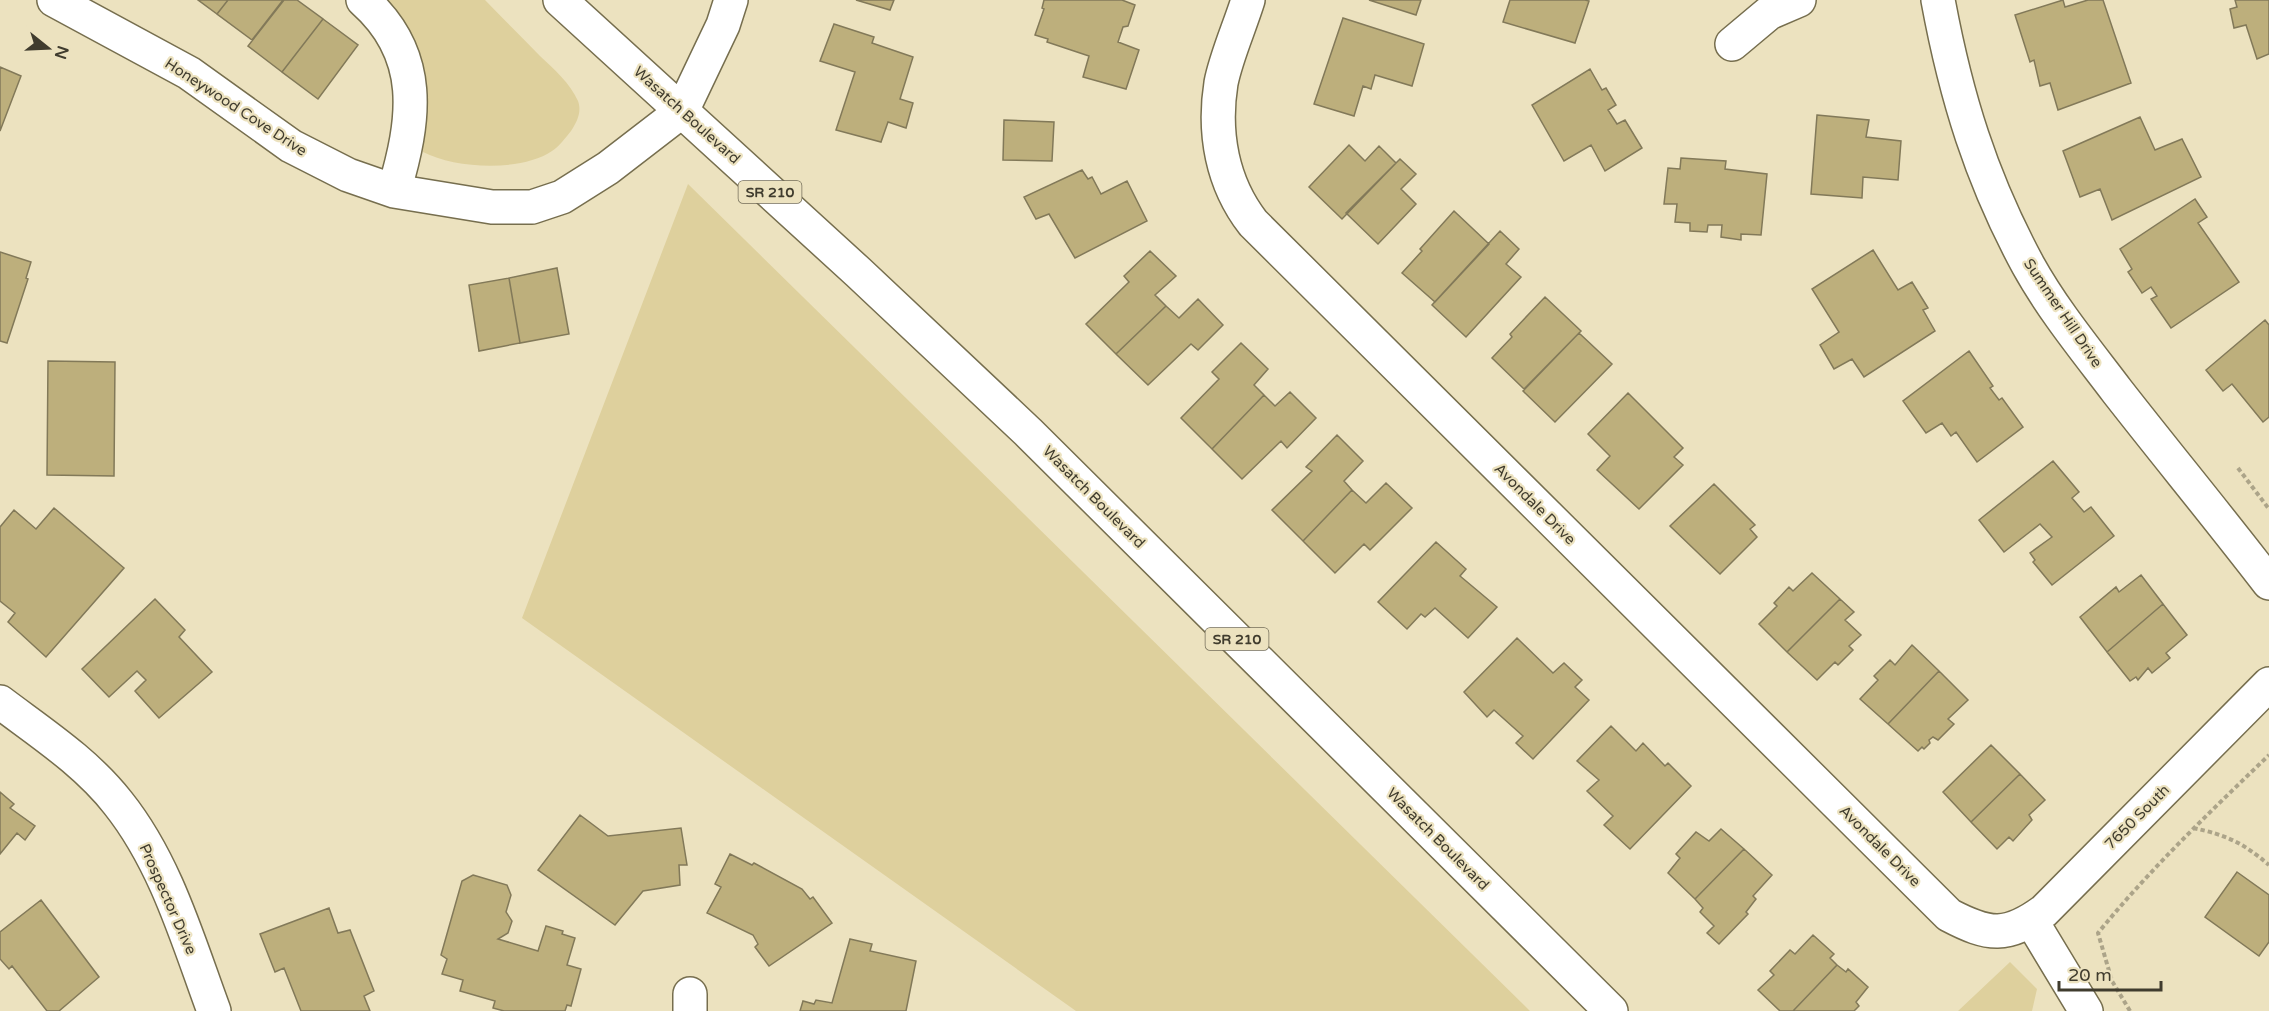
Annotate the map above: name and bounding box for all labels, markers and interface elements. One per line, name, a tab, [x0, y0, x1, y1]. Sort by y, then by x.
north arrow	[18, 18, 78, 78]
text: N	[50, 43, 73, 62]
street label: Honeywood Cove Drive	[162, 54, 310, 160]
street label: Wasatch Boulevard	[630, 62, 744, 168]
road number: SR 210	[738, 181, 802, 203]
street label: Summer Hill Drive	[2020, 255, 2106, 371]
street label: Wasatch Boulevard	[1039, 442, 1149, 552]
street label: Avondale Drive	[1491, 460, 1579, 548]
road number: SR 210	[1206, 628, 1268, 650]
street label: 7650 South	[2101, 781, 2173, 853]
street label: Wasatch Boulevard	[1383, 784, 1493, 894]
street label: Avondale Drive	[1836, 802, 1924, 890]
street label: Prospector Drive	[136, 841, 200, 957]
scale bar	[2059, 954, 2161, 992]
text: 20 m	[2068, 964, 2112, 986]

